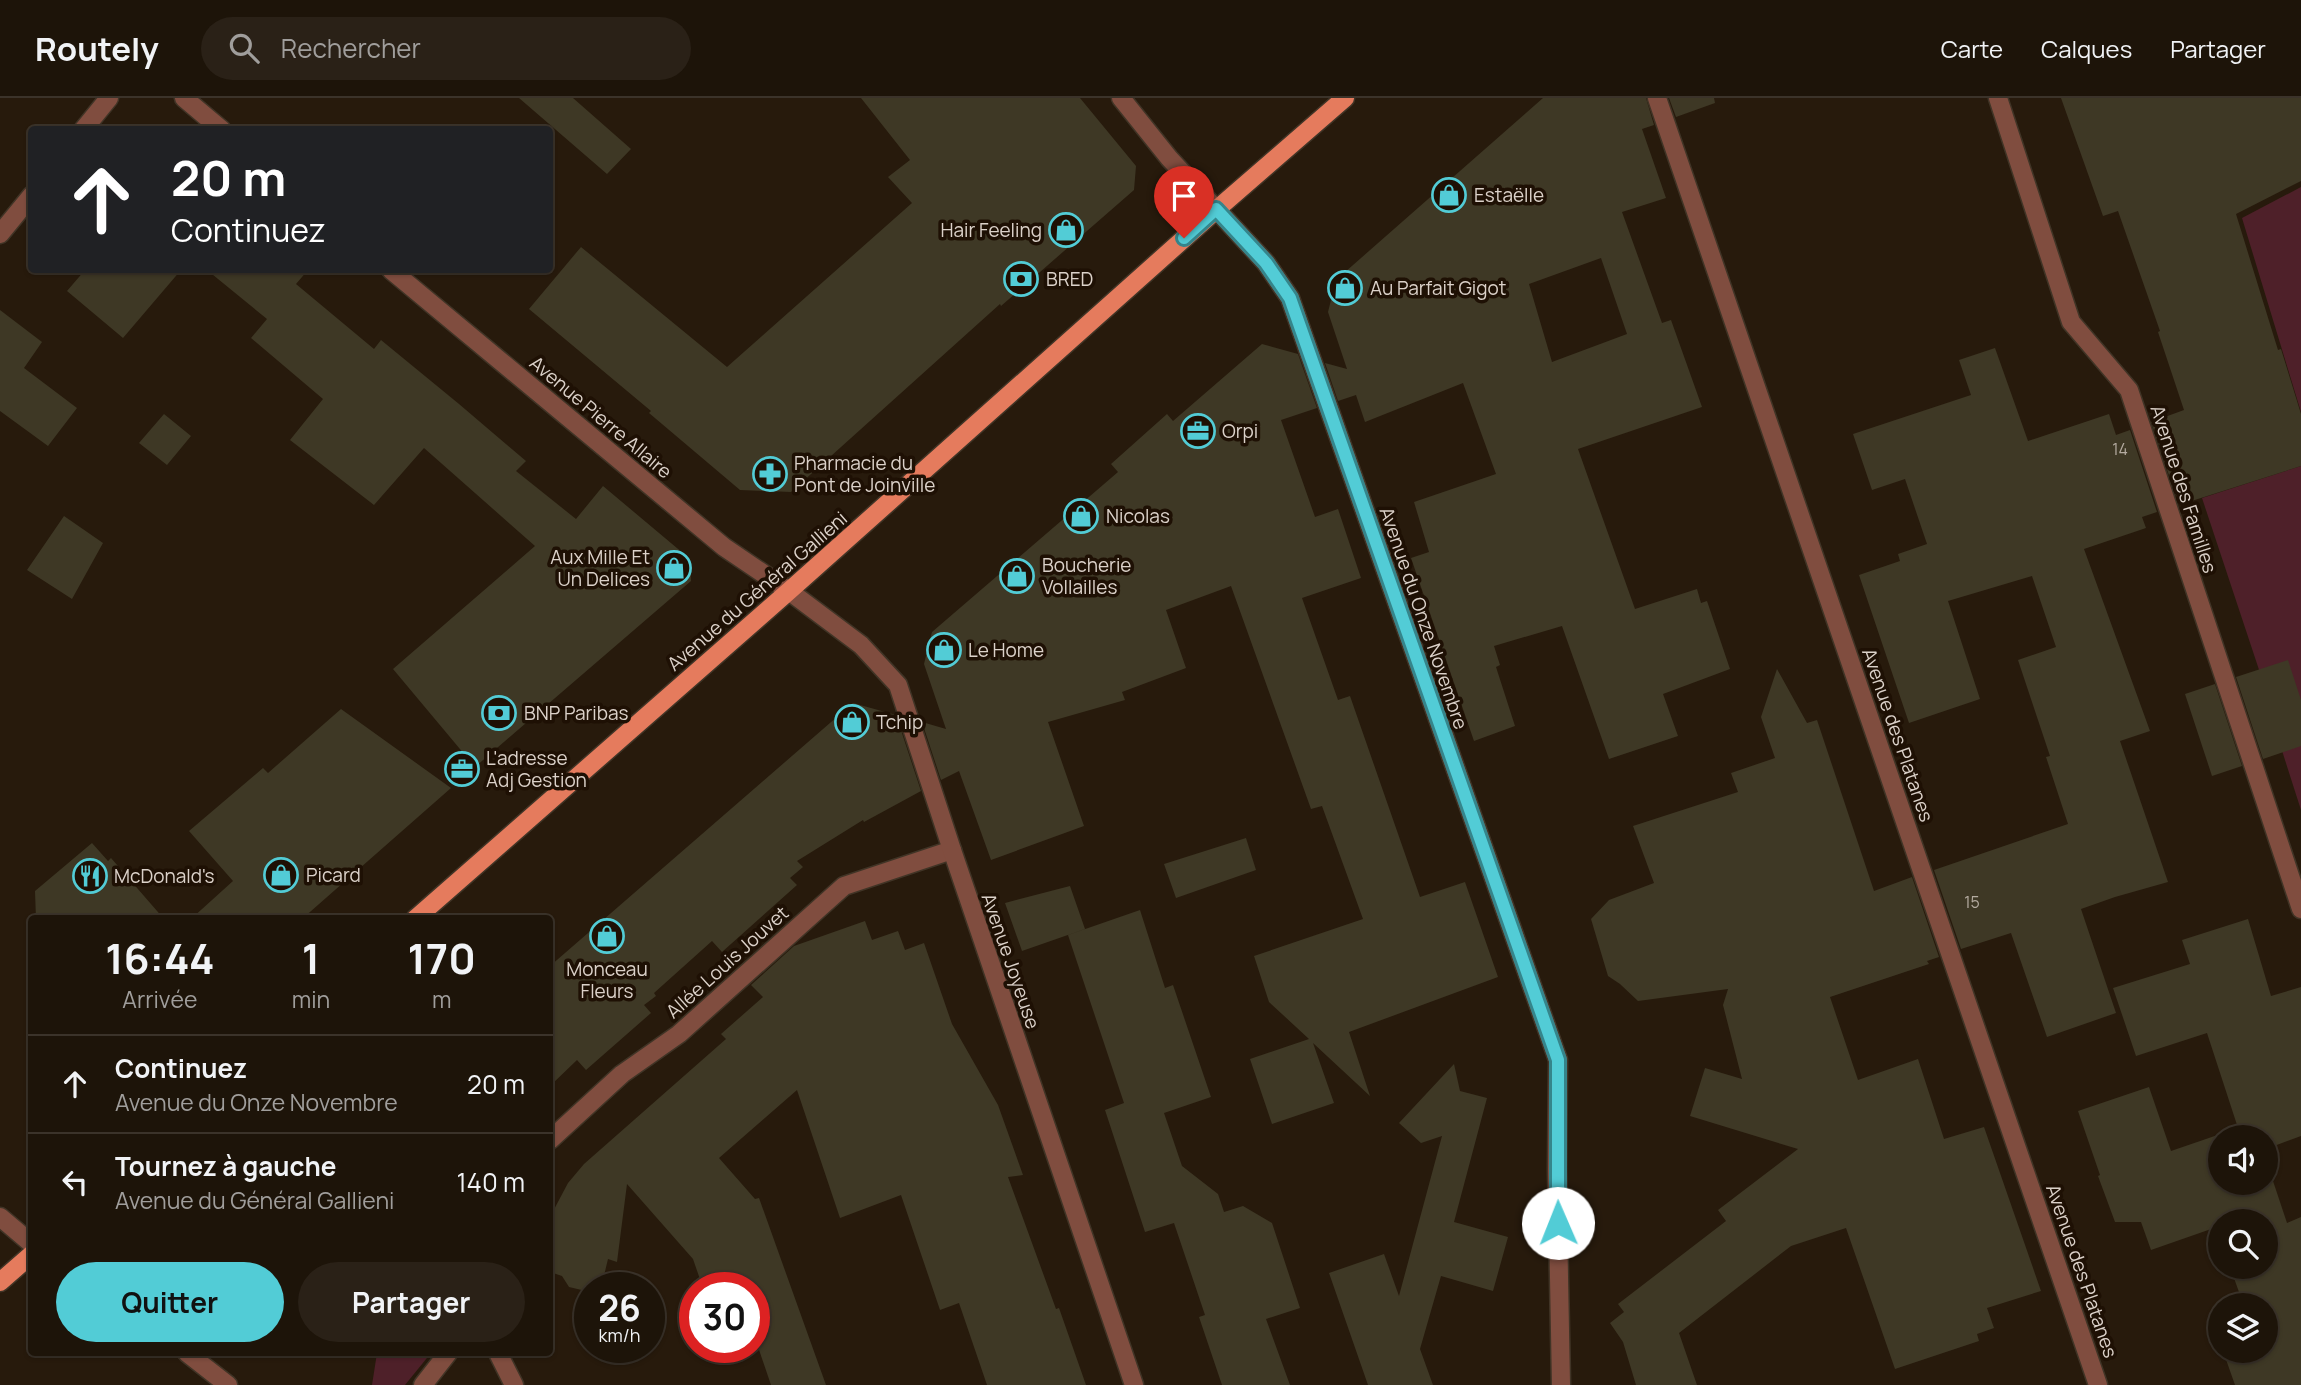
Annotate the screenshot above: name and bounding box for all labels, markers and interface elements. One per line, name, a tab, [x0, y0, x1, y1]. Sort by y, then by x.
search box	[201, 17, 691, 80]
text: Routely	[35, 26, 159, 71]
icon: search	[225, 29, 263, 67]
text: Rechercher	[281, 30, 421, 66]
text: Carte	[1941, 32, 2003, 65]
text: Calques	[2041, 32, 2132, 65]
text: Partager	[2170, 32, 2266, 65]
text: 20 m	[171, 144, 286, 211]
icon: ahead	[56, 154, 147, 245]
pin	[1154, 166, 1214, 238]
shop icon: Estaëlle	[1430, 176, 1468, 214]
icon: arrive	[1165, 177, 1203, 215]
place label: Estaëlle	[1474, 182, 1544, 208]
text: Continuez	[171, 208, 326, 252]
shop icon: Hair Feeling	[1047, 211, 1085, 249]
place label: Hair Feeling	[940, 217, 1042, 243]
bank icon: BRED	[1002, 260, 1040, 298]
place label: BRED	[1046, 266, 1093, 292]
shop icon: Au Parfait Gigot	[1326, 269, 1364, 307]
place label: Au Parfait Gigot	[1370, 275, 1506, 301]
street label: Avenue Pierre Allaire	[524, 350, 678, 484]
street label: Avenue des Familles	[2145, 402, 2223, 576]
office icon: Orpi	[1179, 412, 1217, 450]
place label: Orpi	[1222, 418, 1258, 444]
house number: 14	[2112, 438, 2128, 460]
place label: Pharmacie du Pont de Joinville	[794, 450, 935, 498]
pharmacy icon: Pharmacie du Pont de Joinville	[751, 455, 789, 493]
shop icon: Nicolas	[1062, 497, 1100, 535]
place label: Nicolas	[1106, 503, 1170, 529]
street label: Avenue du Onze Novembre	[1374, 503, 1474, 733]
street label: Avenue du Général Gallieni	[661, 505, 853, 677]
place label: Aux Mille Et Un Delices	[550, 544, 650, 592]
shop icon: Aux Mille Et Un Delices	[655, 549, 693, 587]
place label: Boucherie Vollailles	[1042, 552, 1131, 600]
shop icon: Boucherie Vollailles	[998, 557, 1036, 595]
shop icon: Le Home	[925, 631, 963, 669]
place label: Le Home	[968, 637, 1044, 663]
street label: Avenue des Platanes	[1856, 645, 1940, 825]
bank icon: BNP Paribas	[480, 694, 518, 732]
place label: BNP Paribas	[524, 700, 629, 726]
shop icon: Tchip	[833, 703, 871, 741]
place label: Tchip	[876, 709, 923, 735]
place label: L'adresse Adj Gestion	[486, 745, 587, 793]
office icon: L'adresse Adj Gestion	[443, 750, 481, 788]
shop icon: Picard	[262, 856, 300, 894]
restaurant icon: McDonald's	[71, 857, 109, 895]
place label: Picard	[306, 862, 361, 888]
place label: McDonald's	[114, 863, 215, 889]
street label: Avenue Joyeuse	[976, 890, 1046, 1032]
house number: 15	[1964, 891, 1980, 913]
street label: Allée Louis Jouvet	[660, 900, 794, 1024]
shop icon: Monceau Fleurs	[588, 917, 626, 955]
text: 16:44	[105, 929, 215, 987]
text: 1	[302, 929, 320, 987]
text: 170	[407, 929, 476, 987]
place label: Monceau Fleurs	[566, 956, 648, 1004]
text: Arrivée	[122, 983, 197, 1015]
text: min	[292, 983, 330, 1015]
text: m	[432, 983, 451, 1015]
text: Continuez	[115, 1050, 247, 1086]
icon: ahead	[56, 1065, 94, 1103]
text: 20 m	[467, 1066, 525, 1102]
text: Avenue du Onze Novembre	[115, 1086, 398, 1118]
map controls	[2208, 1125, 2278, 1363]
button: sound	[2208, 1125, 2278, 1195]
text: Tournez à gauche	[115, 1148, 336, 1184]
icon: left	[56, 1163, 94, 1201]
text: 140 m	[456, 1164, 525, 1200]
street label: Avenue des Platanes	[2040, 1181, 2124, 1361]
text: Avenue du Général Gallieni	[115, 1184, 394, 1216]
position arrow	[1521, 1186, 1595, 1260]
button: search	[2208, 1209, 2278, 1279]
button: Quitter	[56, 1262, 284, 1342]
button: Partager	[298, 1262, 525, 1342]
speed limit sign: 30	[679, 1272, 770, 1363]
text: 26	[598, 1284, 641, 1332]
button: layers	[2208, 1293, 2278, 1363]
text: km/h	[599, 1323, 640, 1347]

